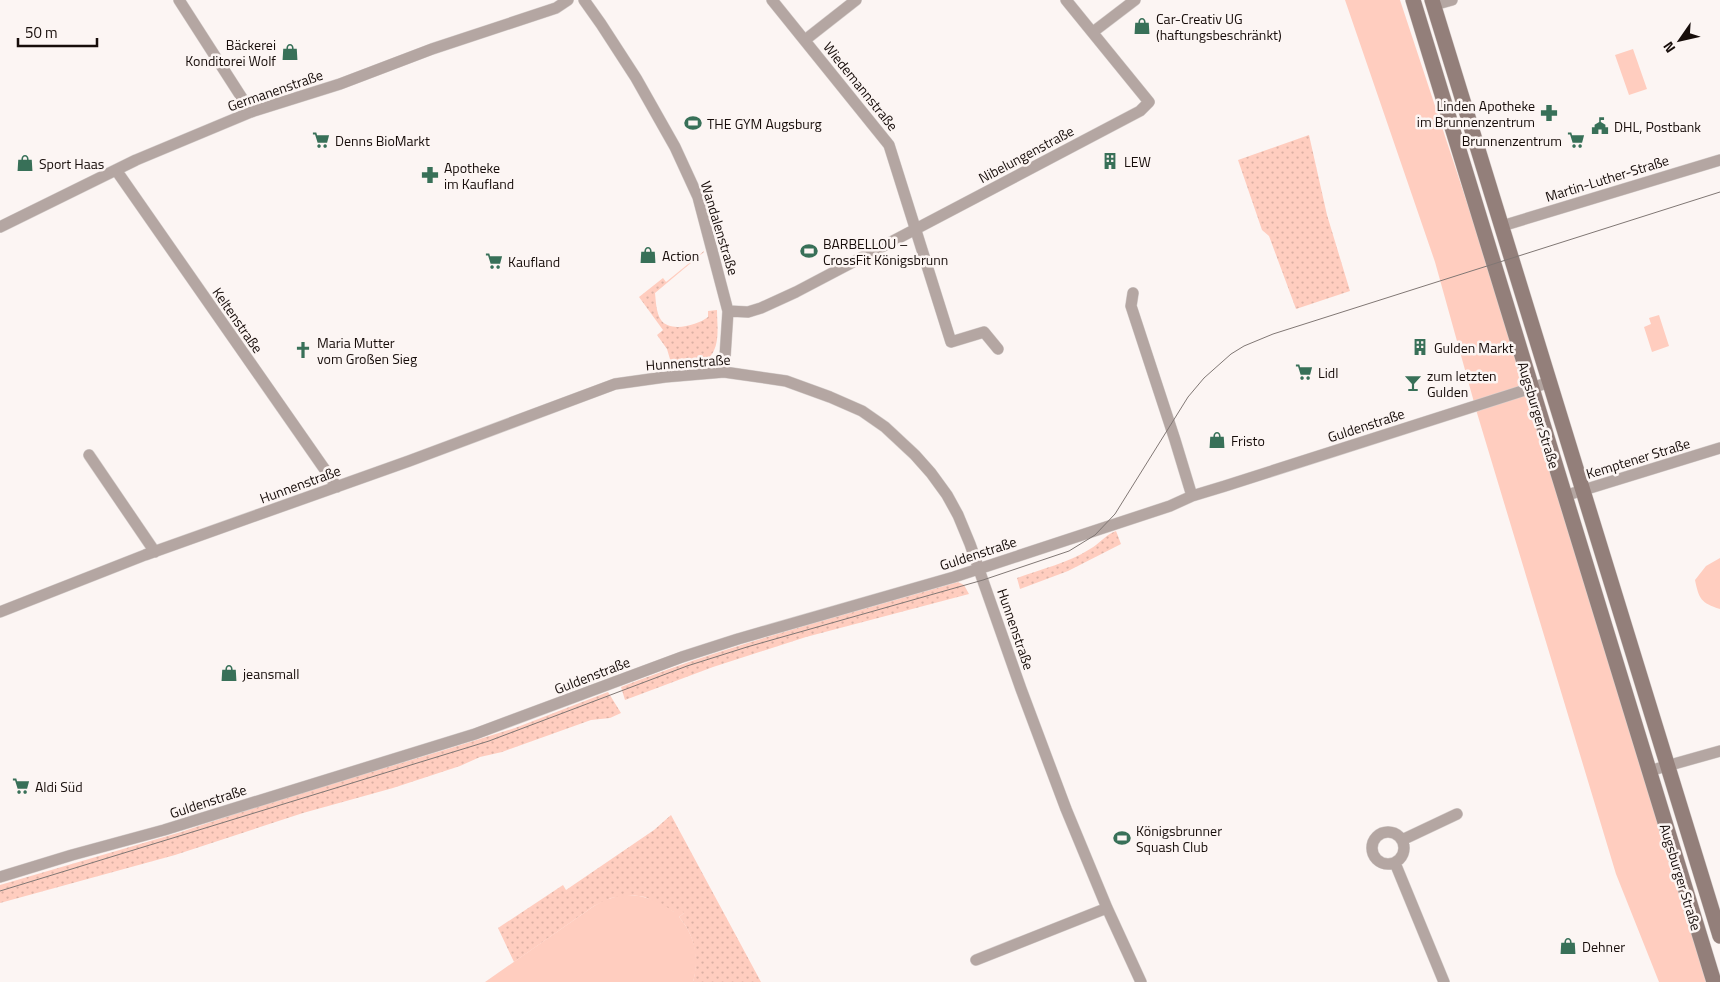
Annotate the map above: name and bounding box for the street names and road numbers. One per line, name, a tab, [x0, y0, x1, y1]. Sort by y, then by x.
street label: Wiedemannstraße	[818, 37, 904, 135]
street label: Germanenstraße	[224, 64, 326, 116]
street label: Nibelungenstraße	[975, 120, 1077, 188]
street label: Martin-Luther-Straße	[1543, 149, 1671, 207]
street label: Wandalenstraße	[696, 178, 744, 278]
street label: Keltenstraße	[208, 283, 268, 357]
street label: Hunnenstraße	[645, 349, 731, 375]
street label: Augsburger Straße	[1513, 359, 1565, 471]
street label: Guldenstraße	[1325, 403, 1407, 447]
street label: Kemptener Straße	[1583, 432, 1693, 484]
street label: Hunnenstraße	[257, 460, 343, 508]
street label: Guldenstraße	[937, 531, 1019, 575]
street label: Hunnenstraße	[992, 585, 1040, 673]
street label: Guldenstraße	[551, 651, 633, 699]
street label: Guldenstraße	[167, 779, 249, 823]
street label: Augsburger Straße	[1655, 821, 1707, 933]

